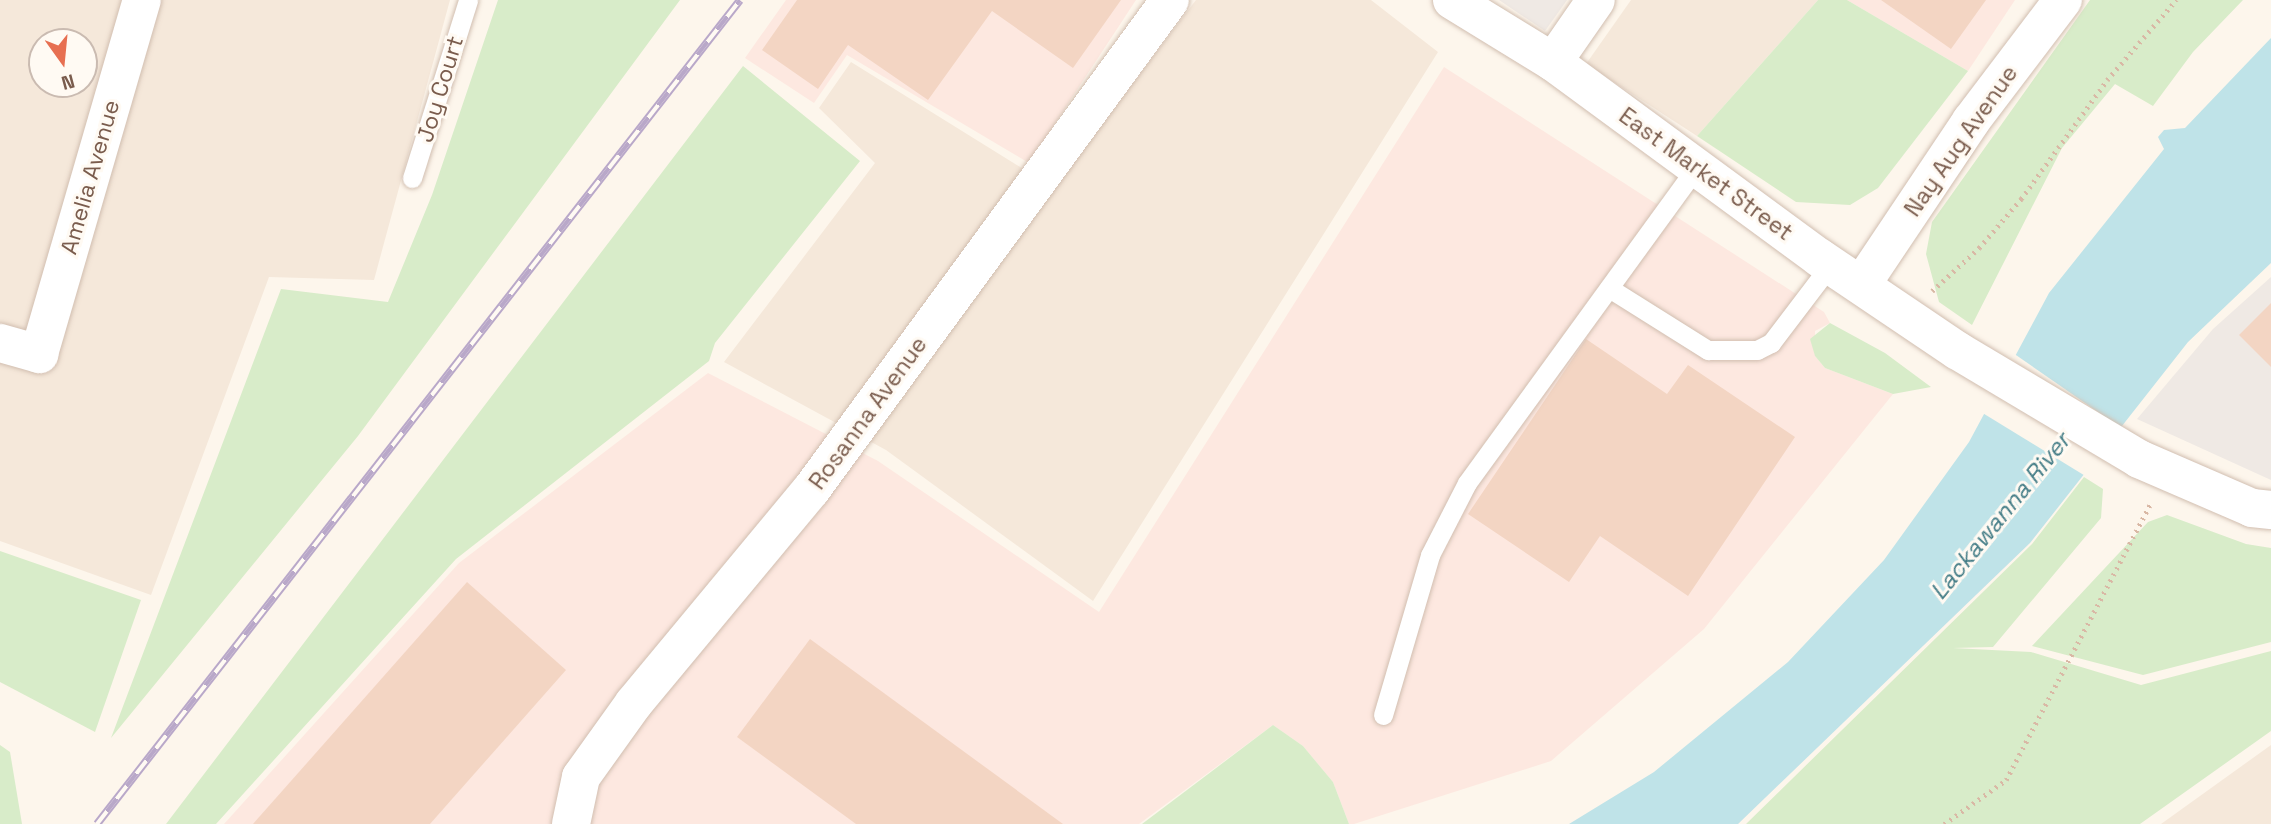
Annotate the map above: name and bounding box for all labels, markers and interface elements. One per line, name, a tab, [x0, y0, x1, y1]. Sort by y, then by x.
north arrow	[28, 28, 98, 98]
street label: Joy Court	[411, 33, 469, 145]
street label: Nay Aug Avenue	[1898, 60, 2024, 222]
text: N	[59, 68, 77, 96]
street label: Amelia Avenue	[55, 97, 125, 257]
street label: East Market Street	[1614, 102, 1798, 246]
street label: Rosanna Avenue	[803, 331, 933, 495]
water label: Lackawanna River	[1924, 427, 2076, 605]

